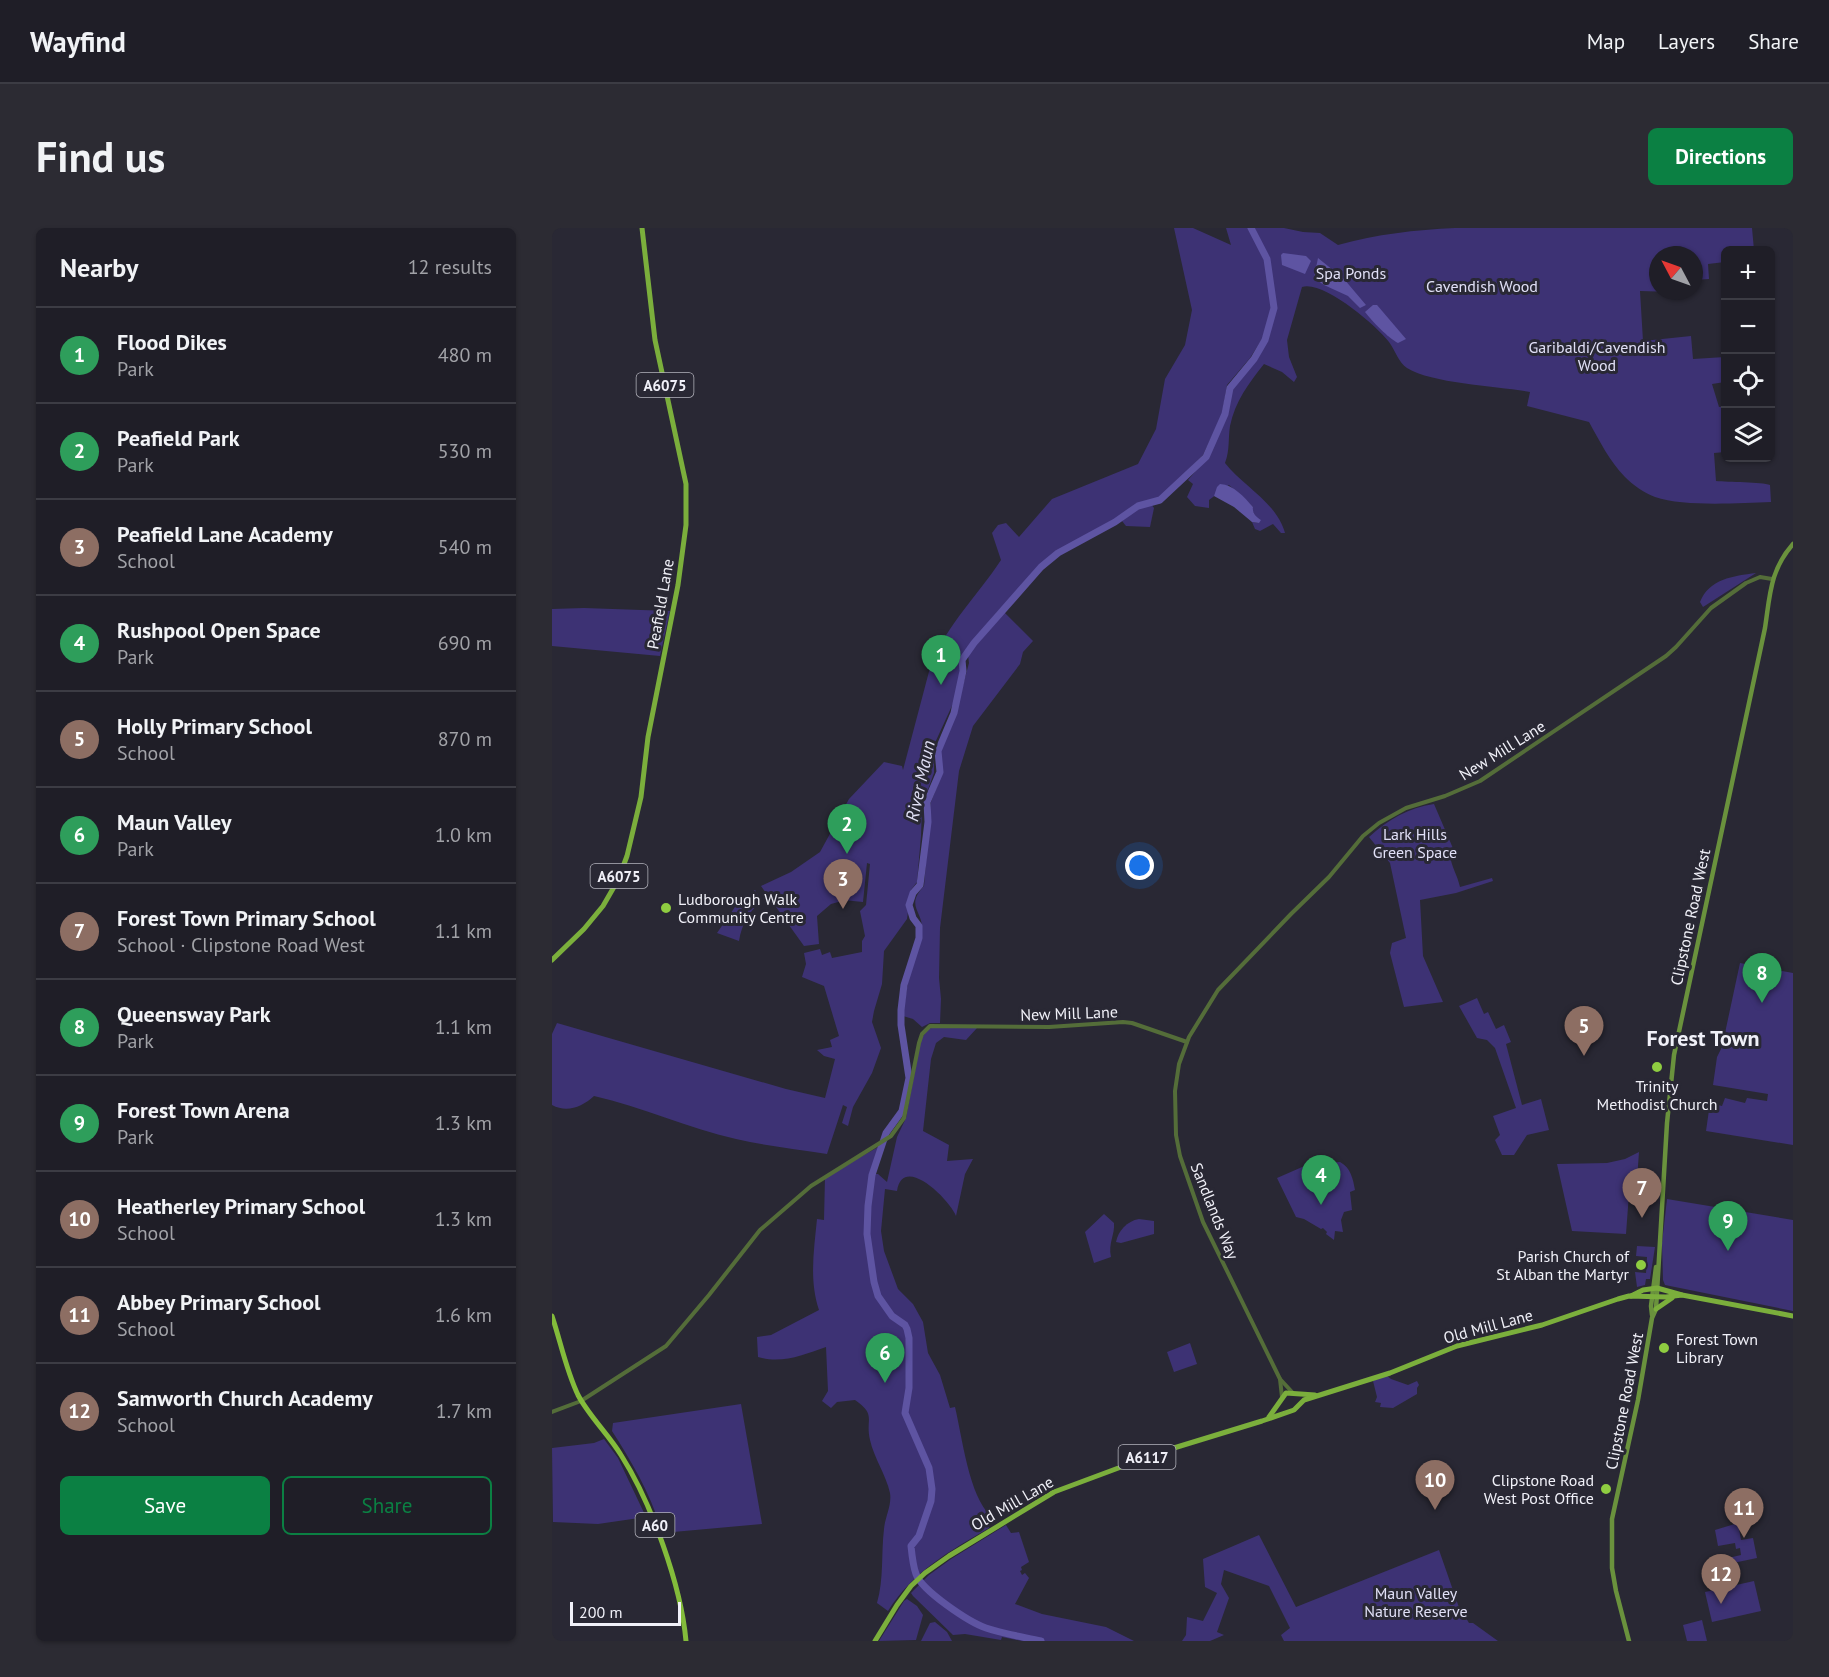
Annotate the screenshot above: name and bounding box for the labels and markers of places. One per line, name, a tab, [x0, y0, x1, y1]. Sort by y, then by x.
pin: 1	[922, 636, 960, 685]
pin: 2	[828, 804, 866, 854]
pin: 3	[824, 860, 862, 909]
place label: Ludborough Walk Community Centre	[678, 889, 804, 927]
marker: Ludborough Walk Community Centre	[659, 901, 673, 915]
pin: 8	[1742, 954, 1782, 1003]
pin: 5	[1564, 1006, 1604, 1056]
marker: Trinity Methodist Church	[1650, 1060, 1664, 1074]
place label: Trinity Methodist Church	[1597, 1076, 1717, 1114]
pin: 4	[1302, 1156, 1340, 1205]
pin: 7	[1622, 1168, 1662, 1218]
pin: 9	[1708, 1202, 1748, 1251]
place label: Parish Church of St Alban the Martyr	[1496, 1246, 1630, 1284]
marker: Parish Church of St Alban the Martyr	[1634, 1258, 1648, 1272]
place label: Forest Town Library	[1676, 1329, 1758, 1367]
pin: 6	[866, 1334, 904, 1383]
marker: Forest Town Library	[1657, 1341, 1671, 1355]
pin: 10	[1416, 1460, 1454, 1510]
place label: Clipstone Road West Post Office	[1484, 1470, 1594, 1508]
marker: Clipstone Road West Post Office	[1599, 1482, 1613, 1496]
pin: 11	[1724, 1488, 1764, 1538]
pin: 12	[1702, 1554, 1740, 1604]

